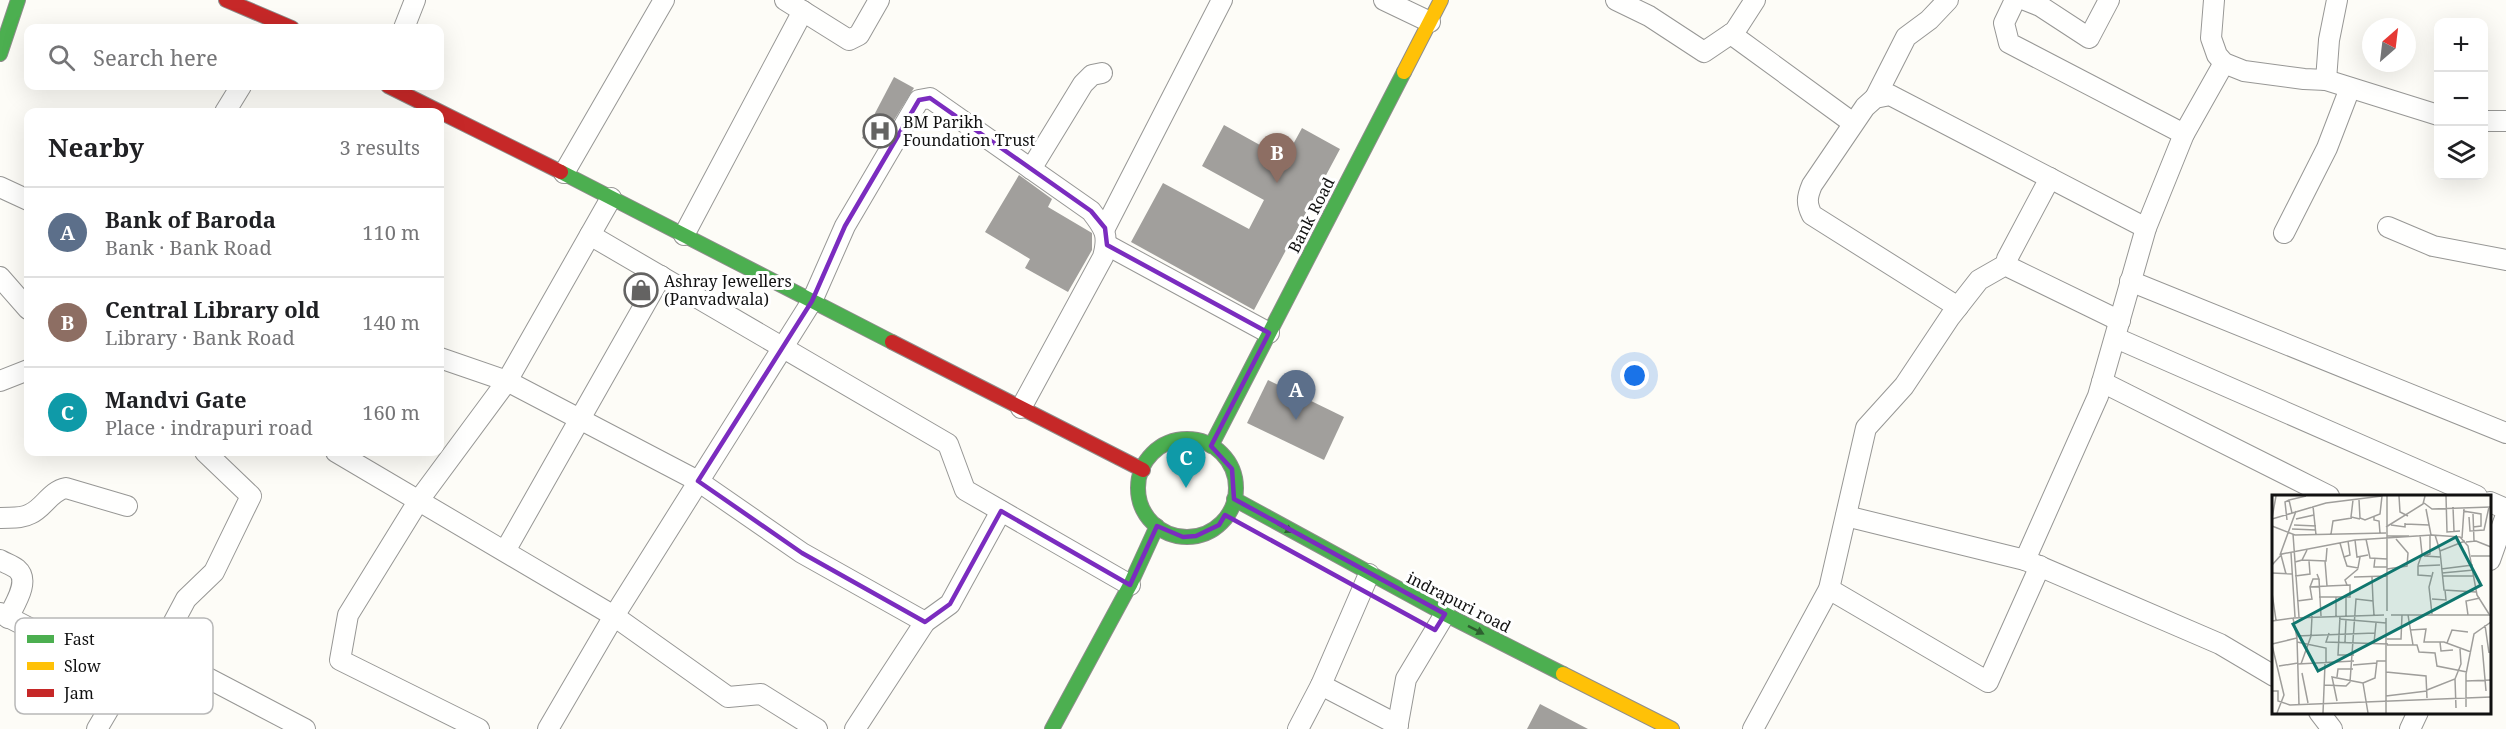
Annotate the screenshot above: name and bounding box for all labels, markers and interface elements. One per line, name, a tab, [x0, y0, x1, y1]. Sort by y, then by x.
north arrow	[2362, 18, 2416, 72]
map controls	[2434, 18, 2488, 180]
button: +	[2434, 18, 2488, 72]
search box	[24, 24, 444, 90]
icon: search	[45, 41, 78, 74]
text: Search here	[93, 42, 218, 72]
button: −	[2434, 72, 2488, 126]
place label: BM Parikh Foundation Trust	[903, 111, 1036, 151]
hospital icon: BM Parikh Foundation Trust	[862, 113, 898, 149]
button: layers	[2434, 126, 2488, 180]
text: Nearby	[48, 129, 144, 165]
text: 3 results	[340, 134, 420, 161]
pin: B	[1258, 134, 1296, 183]
street label: Bank Road	[1283, 173, 1339, 256]
text: Bank of Baroda	[105, 204, 276, 234]
text: A	[60, 219, 75, 246]
text: 110 m	[362, 219, 420, 246]
text: Bank · Bank Road	[105, 234, 272, 261]
place label: Ashray Jewellers (Panvadwala)	[664, 270, 792, 310]
shop icon: Ashray Jewellers (Panvadwala)	[623, 272, 659, 308]
text: Central Library old	[105, 294, 320, 324]
text: B	[61, 309, 74, 336]
text: 140 m	[362, 309, 420, 336]
text: Library · Bank Road	[105, 324, 295, 351]
your location	[1620, 361, 1649, 390]
pin: A	[1276, 370, 1316, 420]
text: Mandvi Gate	[105, 384, 247, 414]
text: C	[61, 399, 74, 426]
text: 160 m	[362, 399, 420, 426]
text: Place · indrapuri road	[105, 414, 313, 441]
pin: C	[1166, 438, 1206, 488]
inset map	[2272, 495, 2491, 714]
one-way arrow	[1277, 522, 1294, 532]
street label: indrapuri road	[1403, 566, 1515, 638]
legend	[15, 618, 213, 714]
one-way arrow	[1467, 625, 1484, 634]
text: Fast	[64, 628, 95, 650]
text: Slow	[64, 655, 101, 677]
text: Jam	[63, 682, 94, 704]

